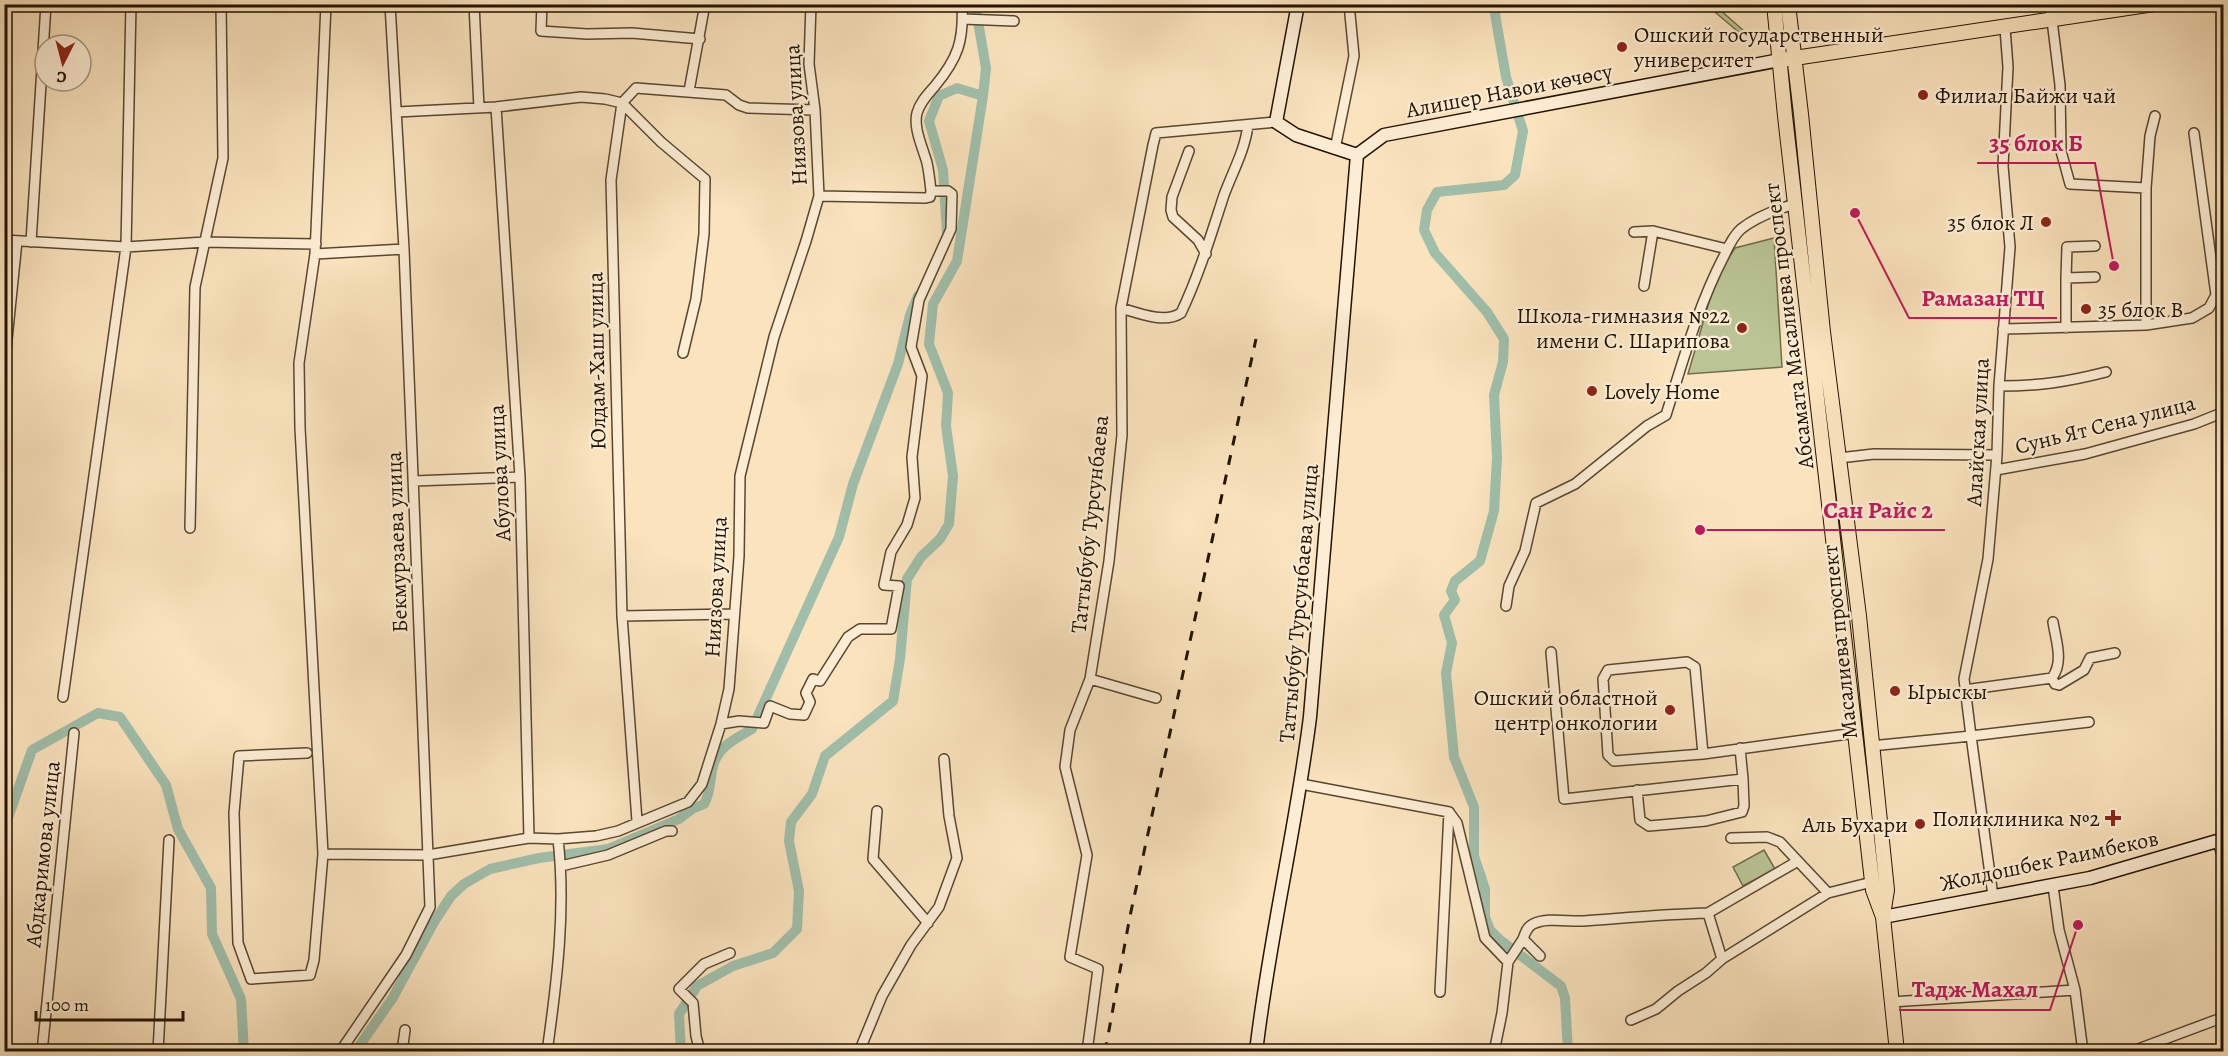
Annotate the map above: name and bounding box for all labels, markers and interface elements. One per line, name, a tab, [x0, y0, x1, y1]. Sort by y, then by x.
place label: Ошский государственный университет	[1633, 20, 1884, 75]
north arrow	[33, 33, 93, 93]
marker: Ошский государственный университет	[1615, 40, 1629, 54]
street label: Ниязова улица	[777, 43, 815, 186]
street label: Алишер Навои көчөсү	[1403, 56, 1616, 126]
text: С	[55, 65, 68, 88]
place label: Филиал Байжи чай	[1935, 81, 2116, 111]
marker: Филиал Байжи чай	[1916, 88, 1930, 102]
callout: 35 блок Б	[1977, 121, 2095, 163]
text: 35 блок Б	[1989, 127, 2083, 159]
street label: Абсамата Масалиева проспект	[1757, 181, 1822, 472]
place label: 35 блок Л	[1947, 208, 2034, 238]
marker: 35 блок Л	[2039, 215, 2053, 229]
street label: Юлдам-Хаш улица	[580, 271, 614, 450]
callout: Рамазан ТЦ	[1909, 276, 2057, 318]
text: Рамазан ТЦ	[1921, 282, 2045, 314]
place label: 35 блок В	[2098, 295, 2184, 325]
place label: Школа-гимназия №22 имени С. Шарипова	[1516, 301, 1731, 356]
marker: 35 блок В	[2079, 302, 2093, 316]
marker: Школа-гимназия №22 имени С. Шарипова	[1735, 321, 1749, 335]
street label: Алайская улица	[1959, 356, 1997, 508]
place label: Lovely Home	[1604, 377, 1720, 407]
marker: Lovely Home	[1585, 384, 1599, 398]
street label: Сунь Ят Сена улица	[2012, 388, 2199, 462]
street label: Абулова улица	[481, 403, 519, 543]
street label: Таттыбубу Турсунбаева	[1064, 413, 1116, 635]
street label: Бекмурзаева улица	[379, 450, 415, 633]
street label: Таттыбубу Турсунбаева улица	[1272, 462, 1326, 744]
callout: Сан Райс 2	[1812, 488, 1945, 530]
text: Сан Райс 2	[1823, 494, 1933, 526]
street label: Ниязова улица	[697, 515, 735, 659]
street label: Масалиева проспект	[1815, 543, 1865, 741]
place label: Ырыскы	[1907, 677, 1987, 707]
place label: Ошский областной центр онкологии	[1474, 683, 1658, 738]
marker: Ырыскы	[1888, 684, 1902, 698]
marker: Ошский областной центр онкологии	[1663, 703, 1677, 717]
street label: Абдкаримова улица	[18, 758, 68, 950]
place label: Поликлиника №2	[1932, 804, 2100, 834]
marker: Поликлиника №2	[2104, 809, 2122, 827]
place label: Аль Бухари	[1801, 810, 1908, 840]
marker: Аль Бухари	[1913, 817, 1927, 831]
street label: Жолдошбек Раимбеков	[1937, 823, 2161, 899]
callout: Тадж Махал	[1899, 968, 2050, 1010]
text: Тадж Махал	[1912, 973, 2038, 1005]
scale bar	[36, 984, 183, 1022]
text: 100 m	[45, 993, 89, 1017]

